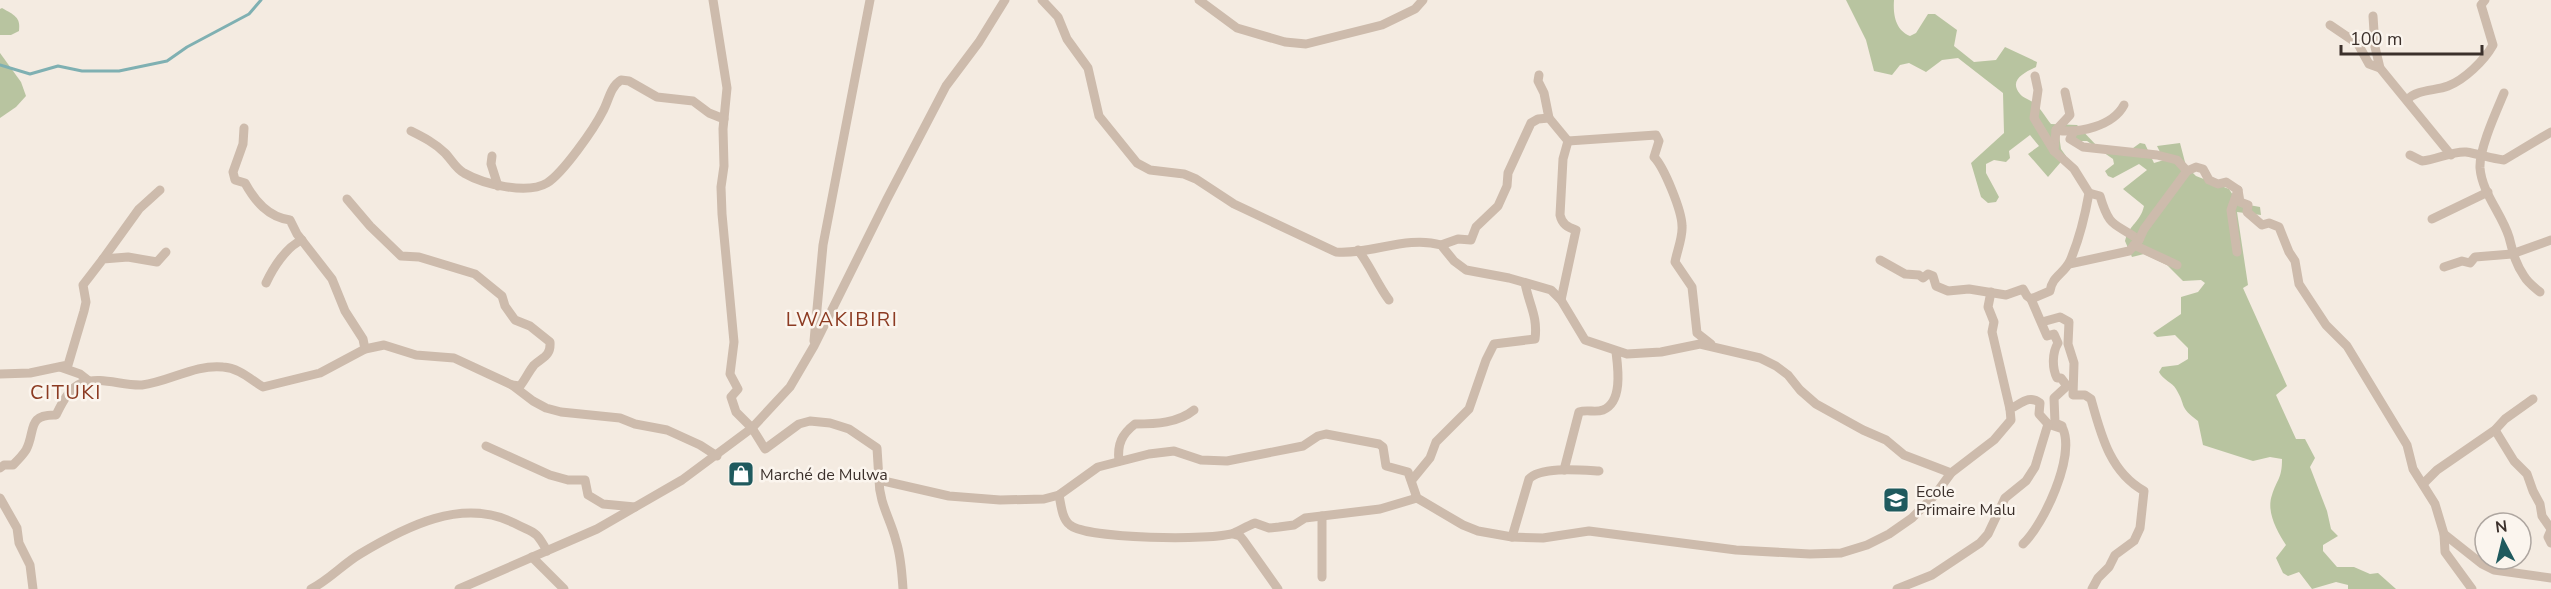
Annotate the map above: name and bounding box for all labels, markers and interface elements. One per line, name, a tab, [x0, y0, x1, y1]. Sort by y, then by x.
scale bar	[2341, 18, 2482, 56]
text: 100 m	[2350, 27, 2402, 51]
district label: LWAKIBIRI	[786, 306, 898, 333]
district label: CITUKI	[30, 379, 102, 406]
shop icon: Marché de Mulwa	[726, 459, 756, 489]
place label: Marché de Mulwa	[760, 464, 888, 486]
place label: Ecole Primaire Malu	[1916, 481, 2015, 521]
school or university icon: Ecole Primaire Malu	[1881, 485, 1911, 515]
north arrow	[2473, 511, 2533, 571]
text: N	[2494, 515, 2509, 539]

